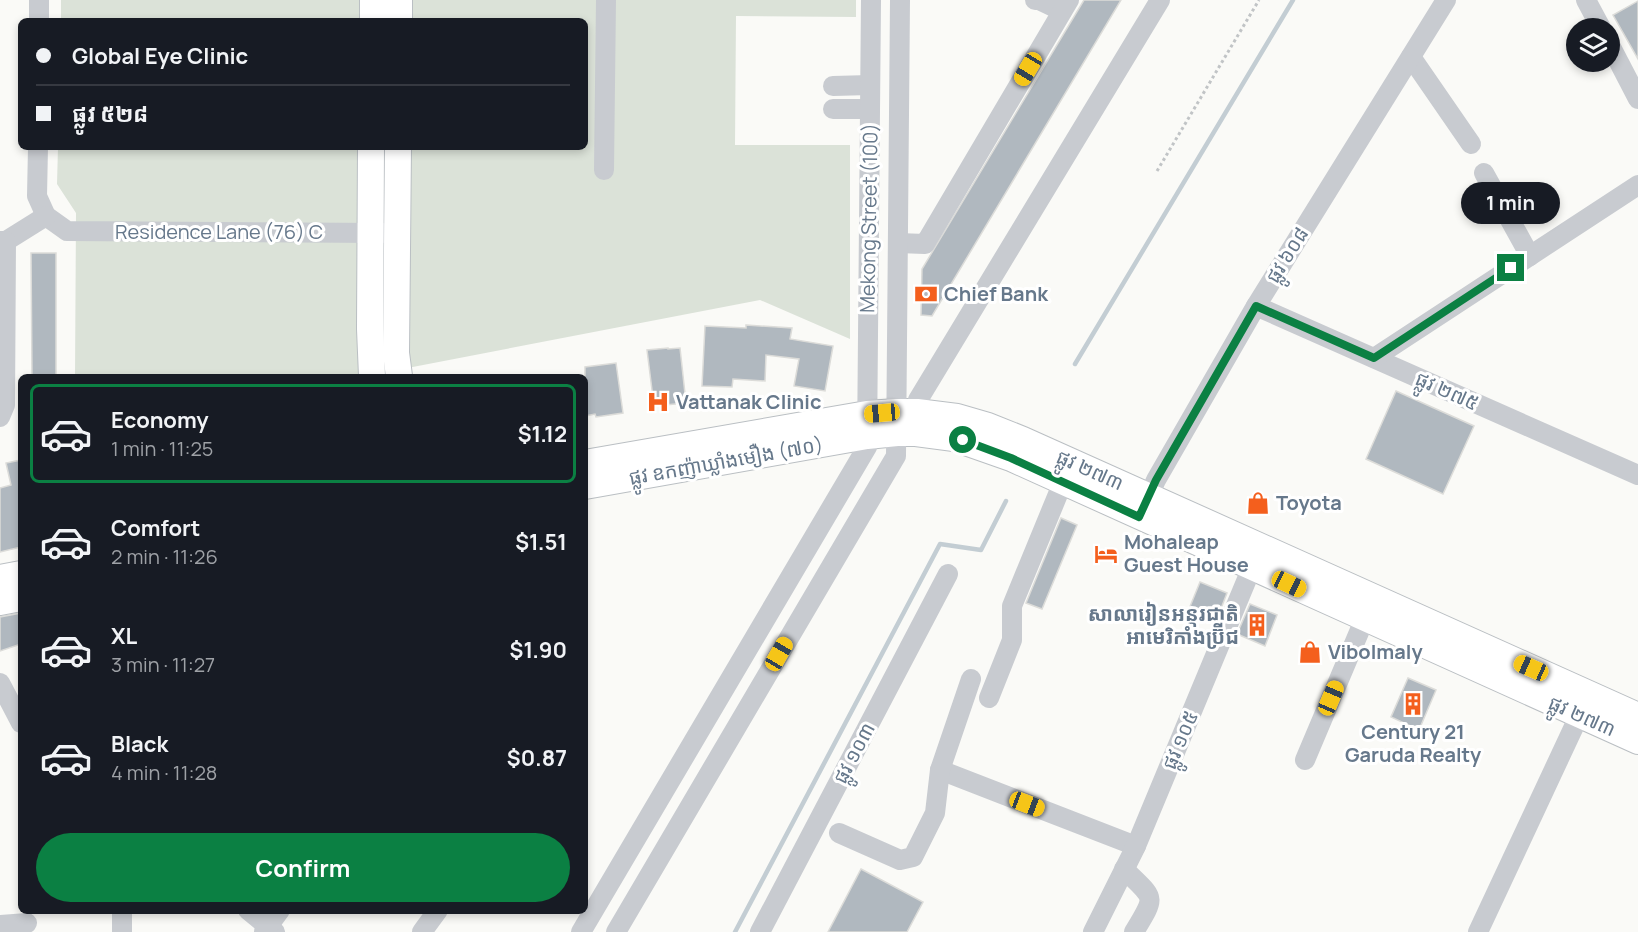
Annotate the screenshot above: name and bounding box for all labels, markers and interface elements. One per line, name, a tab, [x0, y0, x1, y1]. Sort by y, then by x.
map controls	[1566, 18, 1620, 72]
button: layers	[1566, 18, 1620, 72]
text: Global Eye Clinic	[72, 41, 248, 71]
car	[1011, 49, 1045, 89]
text: ផ្លូវ ៥២៨	[72, 99, 148, 129]
street label: Mekong Street (100)	[853, 123, 884, 313]
callout: 1 min	[1462, 181, 1561, 223]
text: 1 min	[1486, 189, 1535, 216]
street label: Residence Lane (76) C	[115, 218, 323, 245]
street label: ផ្លូវ ៦០៨	[1259, 222, 1319, 291]
route end	[1497, 254, 1524, 281]
place label: Chief Bank	[944, 280, 1049, 307]
bank icon: Chief Bank	[913, 281, 939, 307]
street label: ផ្លូវ ២៧៥	[1409, 365, 1483, 422]
place label: Vattanak Clinic	[676, 388, 822, 415]
hospital icon: Vattanak Clinic	[645, 389, 671, 415]
car	[863, 402, 901, 424]
text: Economy	[111, 405, 209, 435]
icon: car	[39, 407, 93, 461]
text: $1.12	[518, 419, 567, 449]
route start	[949, 426, 976, 453]
street label: ផ្លូវ ឧកញ៉ាឃ្លាំងមឿង (៧០)	[627, 430, 826, 497]
text: 1 min · 11:25	[111, 435, 213, 462]
street label: ផ្លូវ ២៧៣	[1050, 443, 1128, 502]
place label: Toyota	[1276, 489, 1342, 516]
shop icon: Toyota	[1245, 490, 1271, 516]
text: Comfort	[111, 513, 200, 543]
icon: car	[39, 515, 93, 569]
text: $1.51	[515, 527, 567, 557]
place label: Mohaleap Guest House	[1124, 528, 1249, 578]
hotel icon: Mohaleap Guest House	[1093, 541, 1119, 567]
text: 2 min · 11:26	[111, 543, 218, 570]
car	[1269, 568, 1309, 600]
place label: សាលារៀនអន្តរជាតិ អាមេរិកាំងប្រ៊ីជ	[1088, 600, 1239, 650]
building icon: សាលារៀនអន្តរជាតិ អាមេរិកាំងប្រ៊ីជ	[1244, 612, 1270, 638]
text: XL	[111, 621, 137, 651]
icon: car	[39, 623, 93, 677]
car	[762, 634, 796, 674]
text: $1.90	[510, 635, 567, 665]
place label: Vibolmaly	[1328, 638, 1423, 665]
shop icon: Vibolmaly	[1297, 639, 1323, 665]
text: 3 min · 11:27	[111, 651, 215, 678]
car	[1511, 652, 1551, 684]
car	[1316, 678, 1346, 718]
street label: ផ្លូវ ២៧៣	[1542, 689, 1620, 748]
building icon: Century 21 Garuda Realty	[1400, 691, 1426, 717]
street label: ផ្លូវ ១០៥	[1155, 706, 1209, 776]
street label: ផ្លូវ ១០៣	[826, 717, 886, 791]
place label: Century 21 Garuda Realty	[1345, 718, 1482, 768]
text: Black	[111, 729, 168, 759]
icon: car	[39, 731, 93, 785]
text: $0.87	[507, 743, 567, 773]
text: 4 min · 11:28	[111, 759, 217, 786]
car	[1007, 789, 1047, 819]
button: Confirm	[36, 833, 570, 902]

